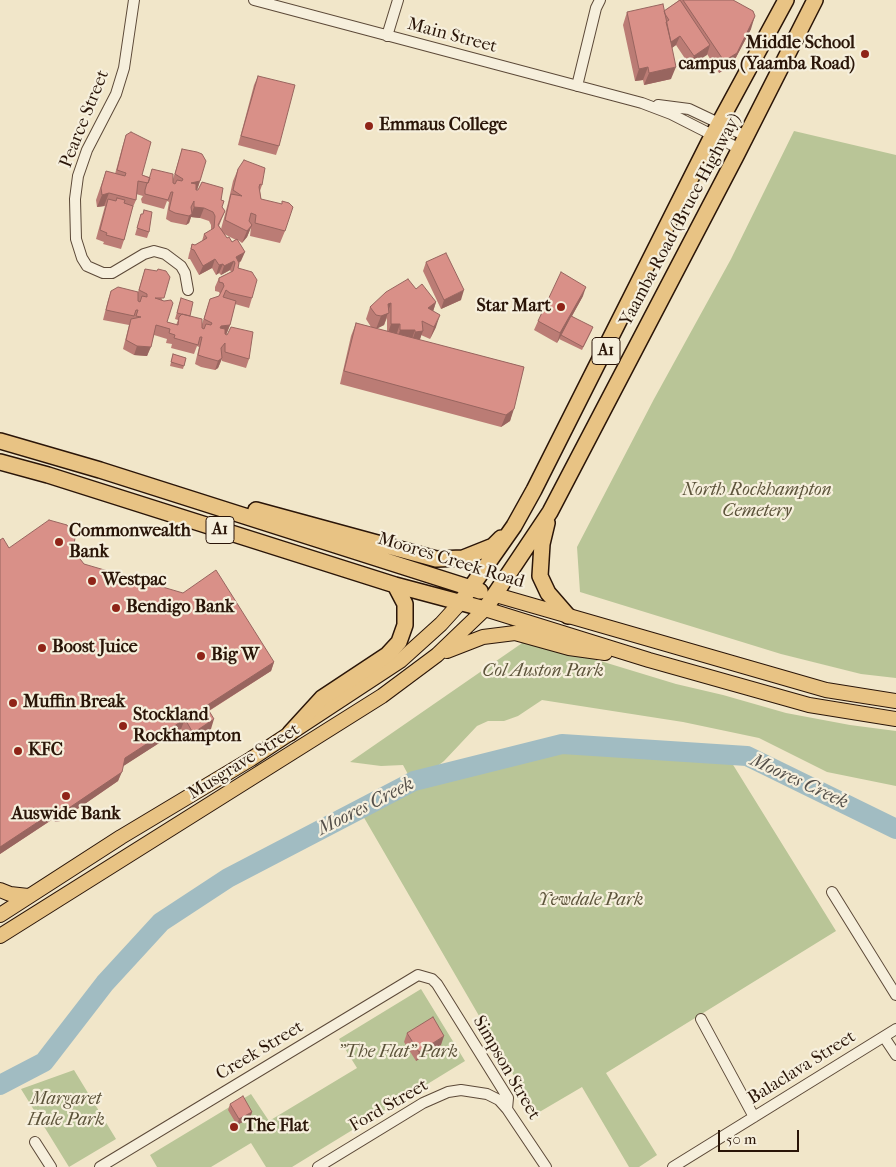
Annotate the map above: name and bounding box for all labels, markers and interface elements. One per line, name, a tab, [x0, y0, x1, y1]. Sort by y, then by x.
street label: Main Street	[405, 14, 499, 58]
place label: Middle School campus (Yaamba Road)	[678, 33, 855, 76]
marker: Middle School campus (Yaamba Road)	[859, 48, 871, 60]
street label: Pearce Street	[56, 67, 114, 171]
street label: Yaamba Road (Bruce Highway)	[616, 110, 746, 330]
place label: Emmaus College	[379, 115, 507, 137]
marker: Emmaus College	[363, 120, 375, 132]
place label: Star Mart	[476, 296, 551, 318]
marker: Star Mart	[555, 301, 567, 313]
road number: A1	[592, 338, 620, 364]
park label: North Rockhampton Cemetery	[682, 480, 832, 522]
road number: A1	[206, 516, 234, 544]
place label: Commonwealth Bank	[69, 521, 191, 564]
street label: Moores Creek Road	[375, 528, 527, 594]
marker: Commonwealth Bank	[53, 536, 65, 548]
place label: Westpac	[102, 570, 166, 592]
marker: Westpac	[86, 575, 98, 587]
place label: Bendigo Bank	[126, 597, 234, 619]
marker: Bendigo Bank	[110, 602, 122, 614]
place label: Boost Juice	[52, 637, 138, 659]
marker: Boost Juice	[36, 642, 48, 654]
place label: Big W	[211, 645, 259, 667]
marker: Big W	[195, 650, 207, 662]
park label: Col Auston Park	[482, 661, 604, 683]
place label: Muffin Break	[23, 692, 125, 714]
marker: Muffin Break	[7, 697, 19, 709]
place label: Stockland Rockhampton	[133, 705, 241, 748]
street label: Musgrave Street	[184, 719, 304, 805]
marker: Stockland Rockhampton	[117, 720, 129, 732]
place label: KFC	[28, 740, 63, 762]
marker: KFC	[12, 745, 24, 757]
water label: Moores Creek	[746, 749, 852, 815]
water label: Moores Creek	[314, 773, 418, 841]
marker: Auswide Bank	[60, 790, 72, 802]
place label: Auswide Bank	[11, 804, 121, 826]
park label: Yewdale Park	[539, 890, 643, 912]
street label: Simpson Street	[467, 1012, 545, 1124]
street label: Creek Street	[212, 1017, 308, 1085]
street label: Balaclava Street	[744, 1026, 860, 1110]
park label: "The Flat" Park	[338, 1042, 458, 1064]
street label: Ford Street	[346, 1075, 432, 1137]
park label: Margaret Hale Park	[27, 1089, 105, 1132]
place label: The Flat	[244, 1116, 309, 1138]
scale bar	[721, 1120, 802, 1152]
marker: The Flat	[228, 1121, 240, 1133]
text: 50 m	[726, 1130, 756, 1148]

